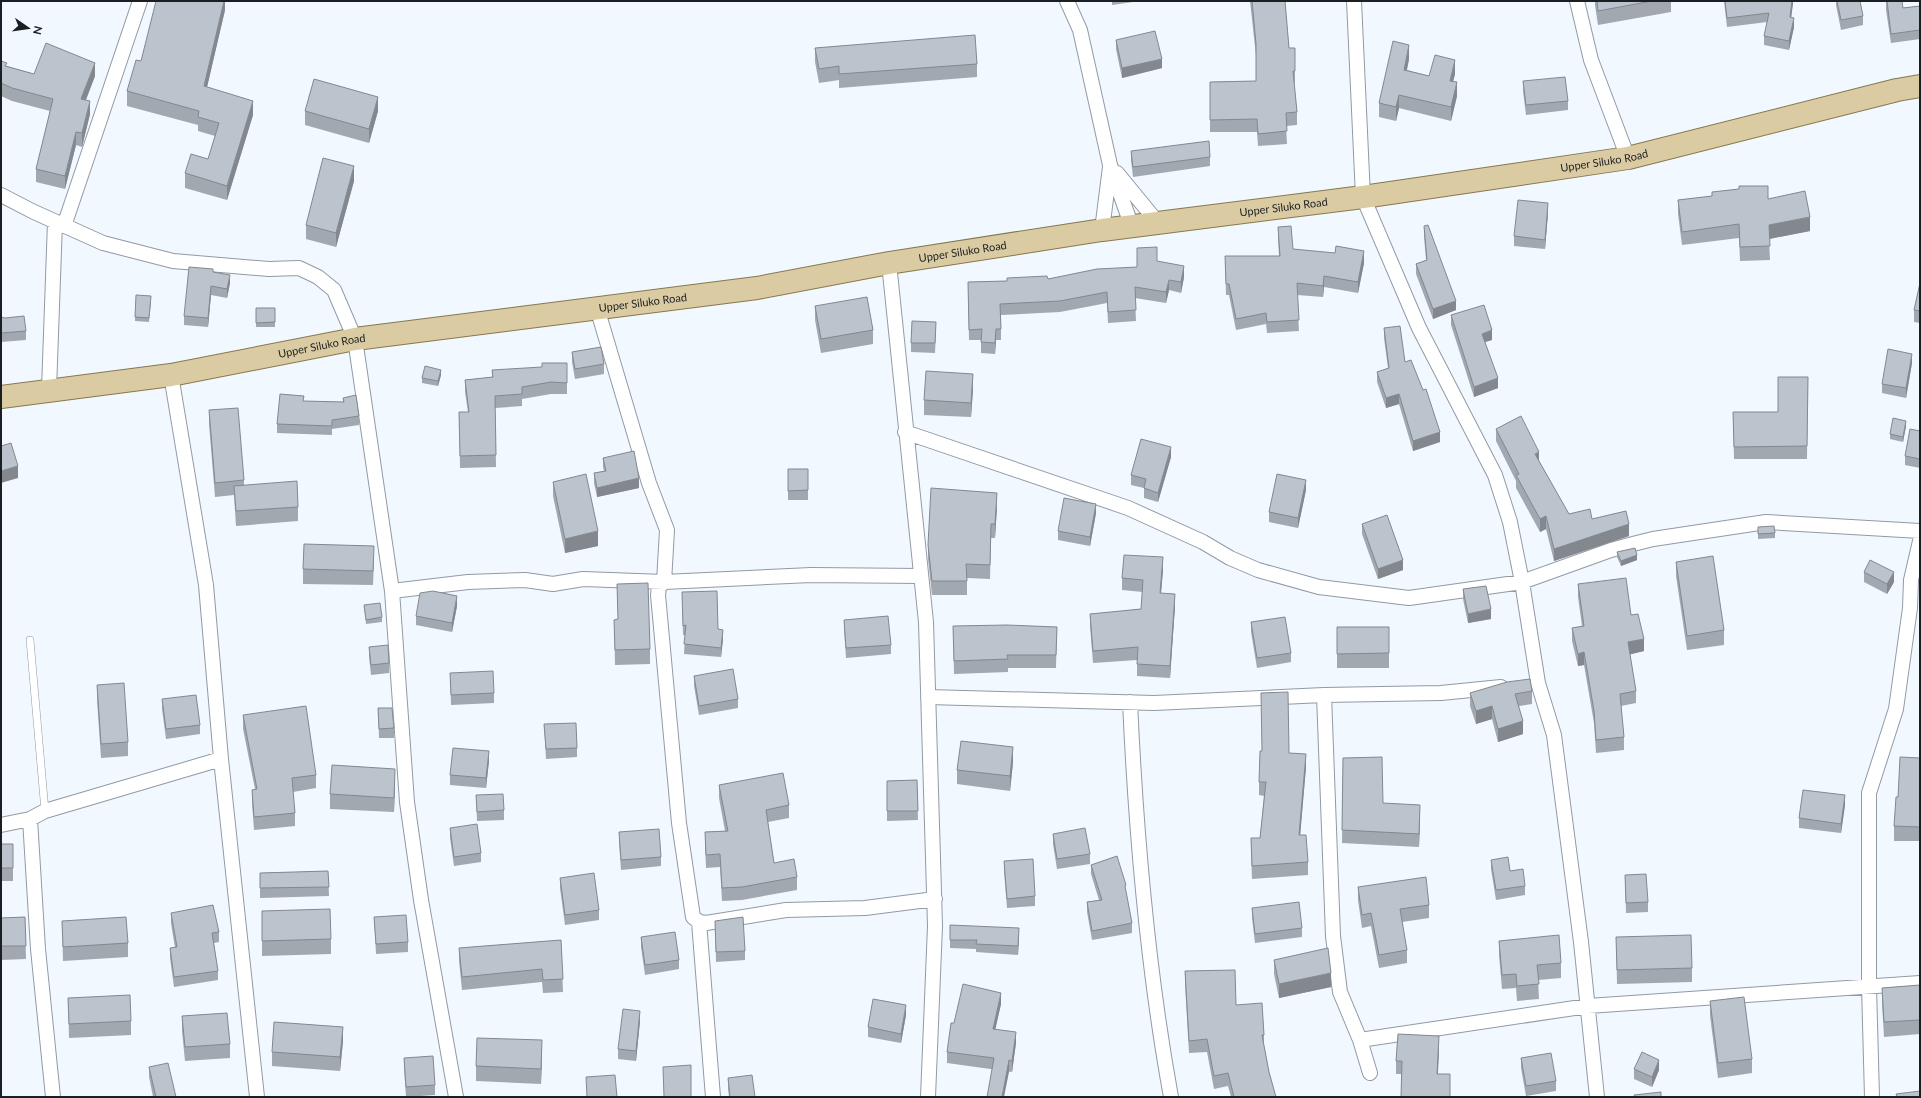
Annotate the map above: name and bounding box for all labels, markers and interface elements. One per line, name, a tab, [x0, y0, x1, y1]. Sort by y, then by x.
north arrow	[8, 8, 48, 48]
text: N	[31, 25, 46, 36]
street label: Upper Siluko Road	[1559, 146, 1649, 174]
street label: Upper Siluko Road	[1239, 195, 1328, 219]
street label: Upper Siluko Road	[918, 238, 1007, 264]
street label: Upper Siluko Road	[598, 290, 688, 314]
street label: Upper Siluko Road	[277, 331, 366, 360]

